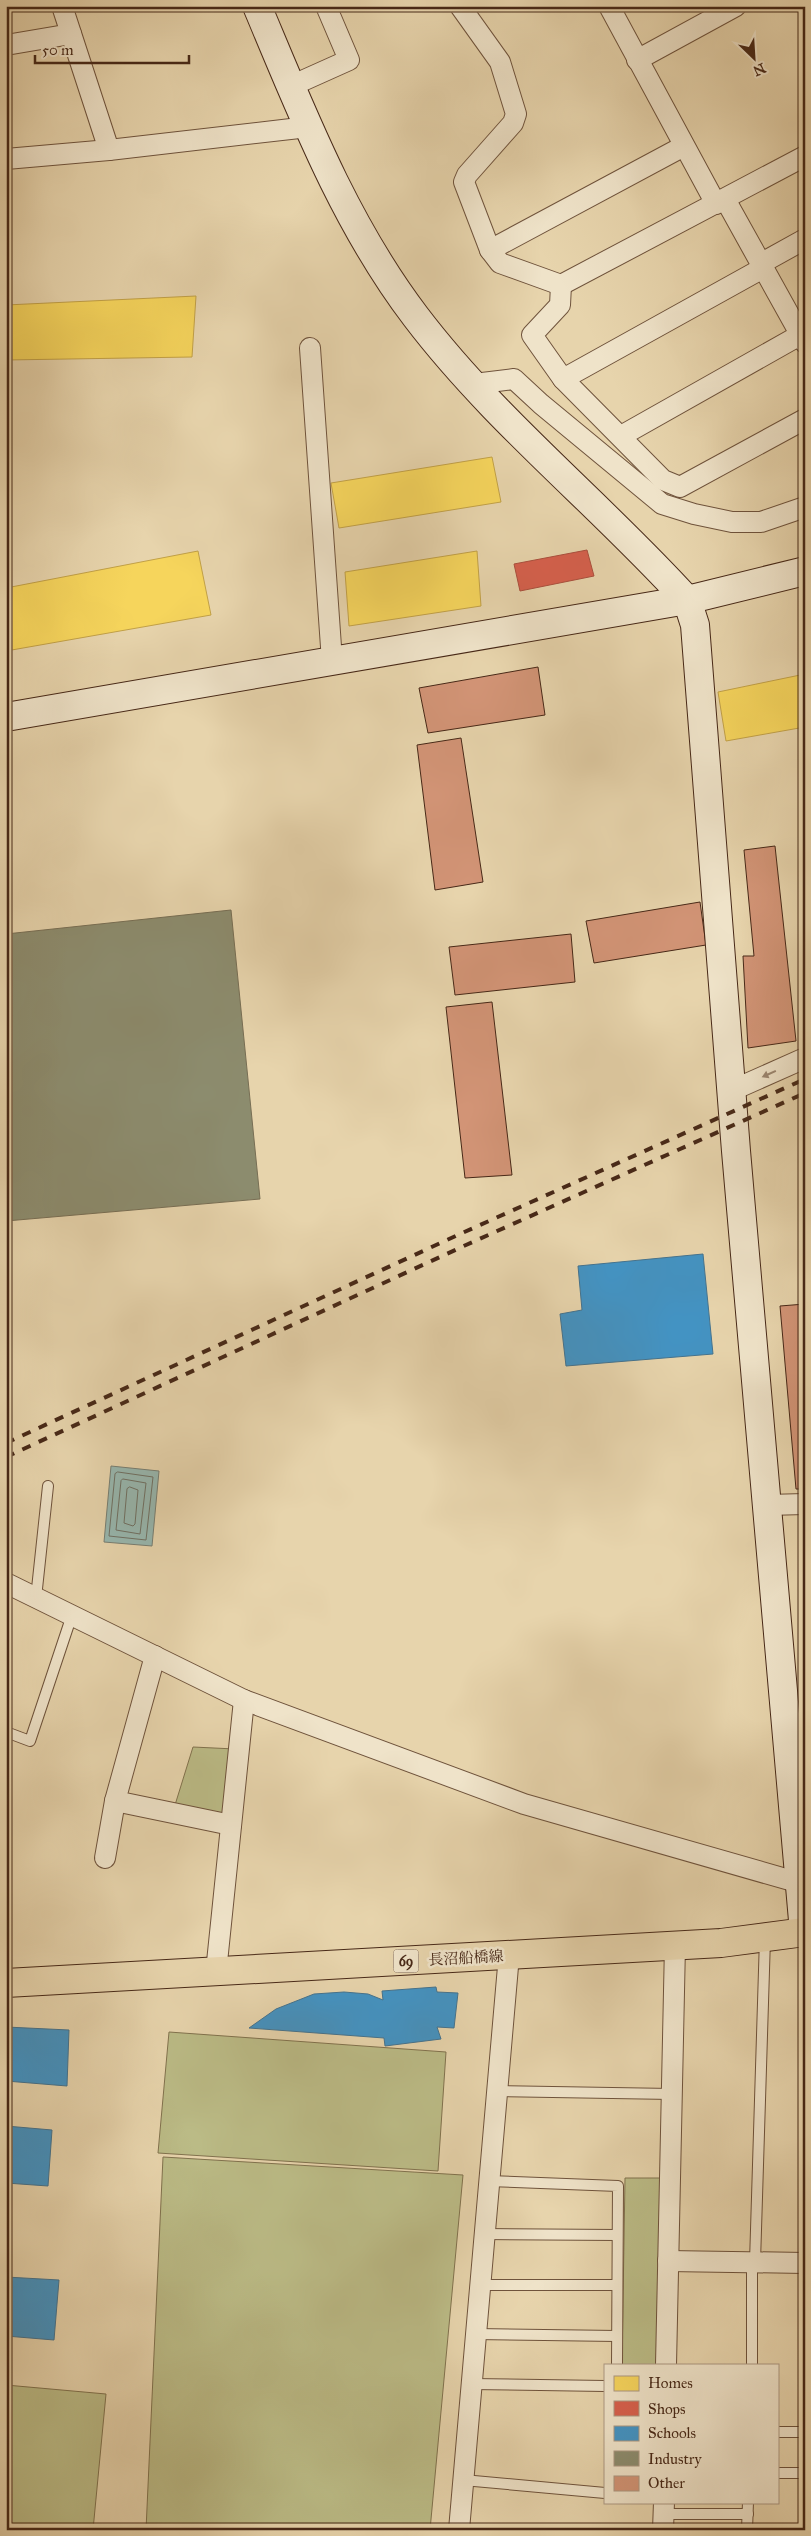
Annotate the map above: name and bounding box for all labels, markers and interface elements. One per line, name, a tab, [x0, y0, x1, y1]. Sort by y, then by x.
scale bar	[35, 32, 189, 64]
north arrow	[728, 32, 778, 82]
text: 50 m	[42, 41, 74, 59]
text: N	[750, 59, 768, 80]
one-way arrow	[762, 1071, 776, 1079]
street label: 長沼船橋線	[428, 1947, 504, 1969]
road number: 69	[394, 1950, 418, 1972]
legend	[604, 2364, 778, 2504]
text: Homes	[648, 2374, 693, 2392]
text: Shops	[648, 2400, 686, 2418]
text: Schools	[648, 2424, 696, 2442]
text: Industry	[648, 2450, 702, 2468]
text: Other	[648, 2474, 685, 2492]

